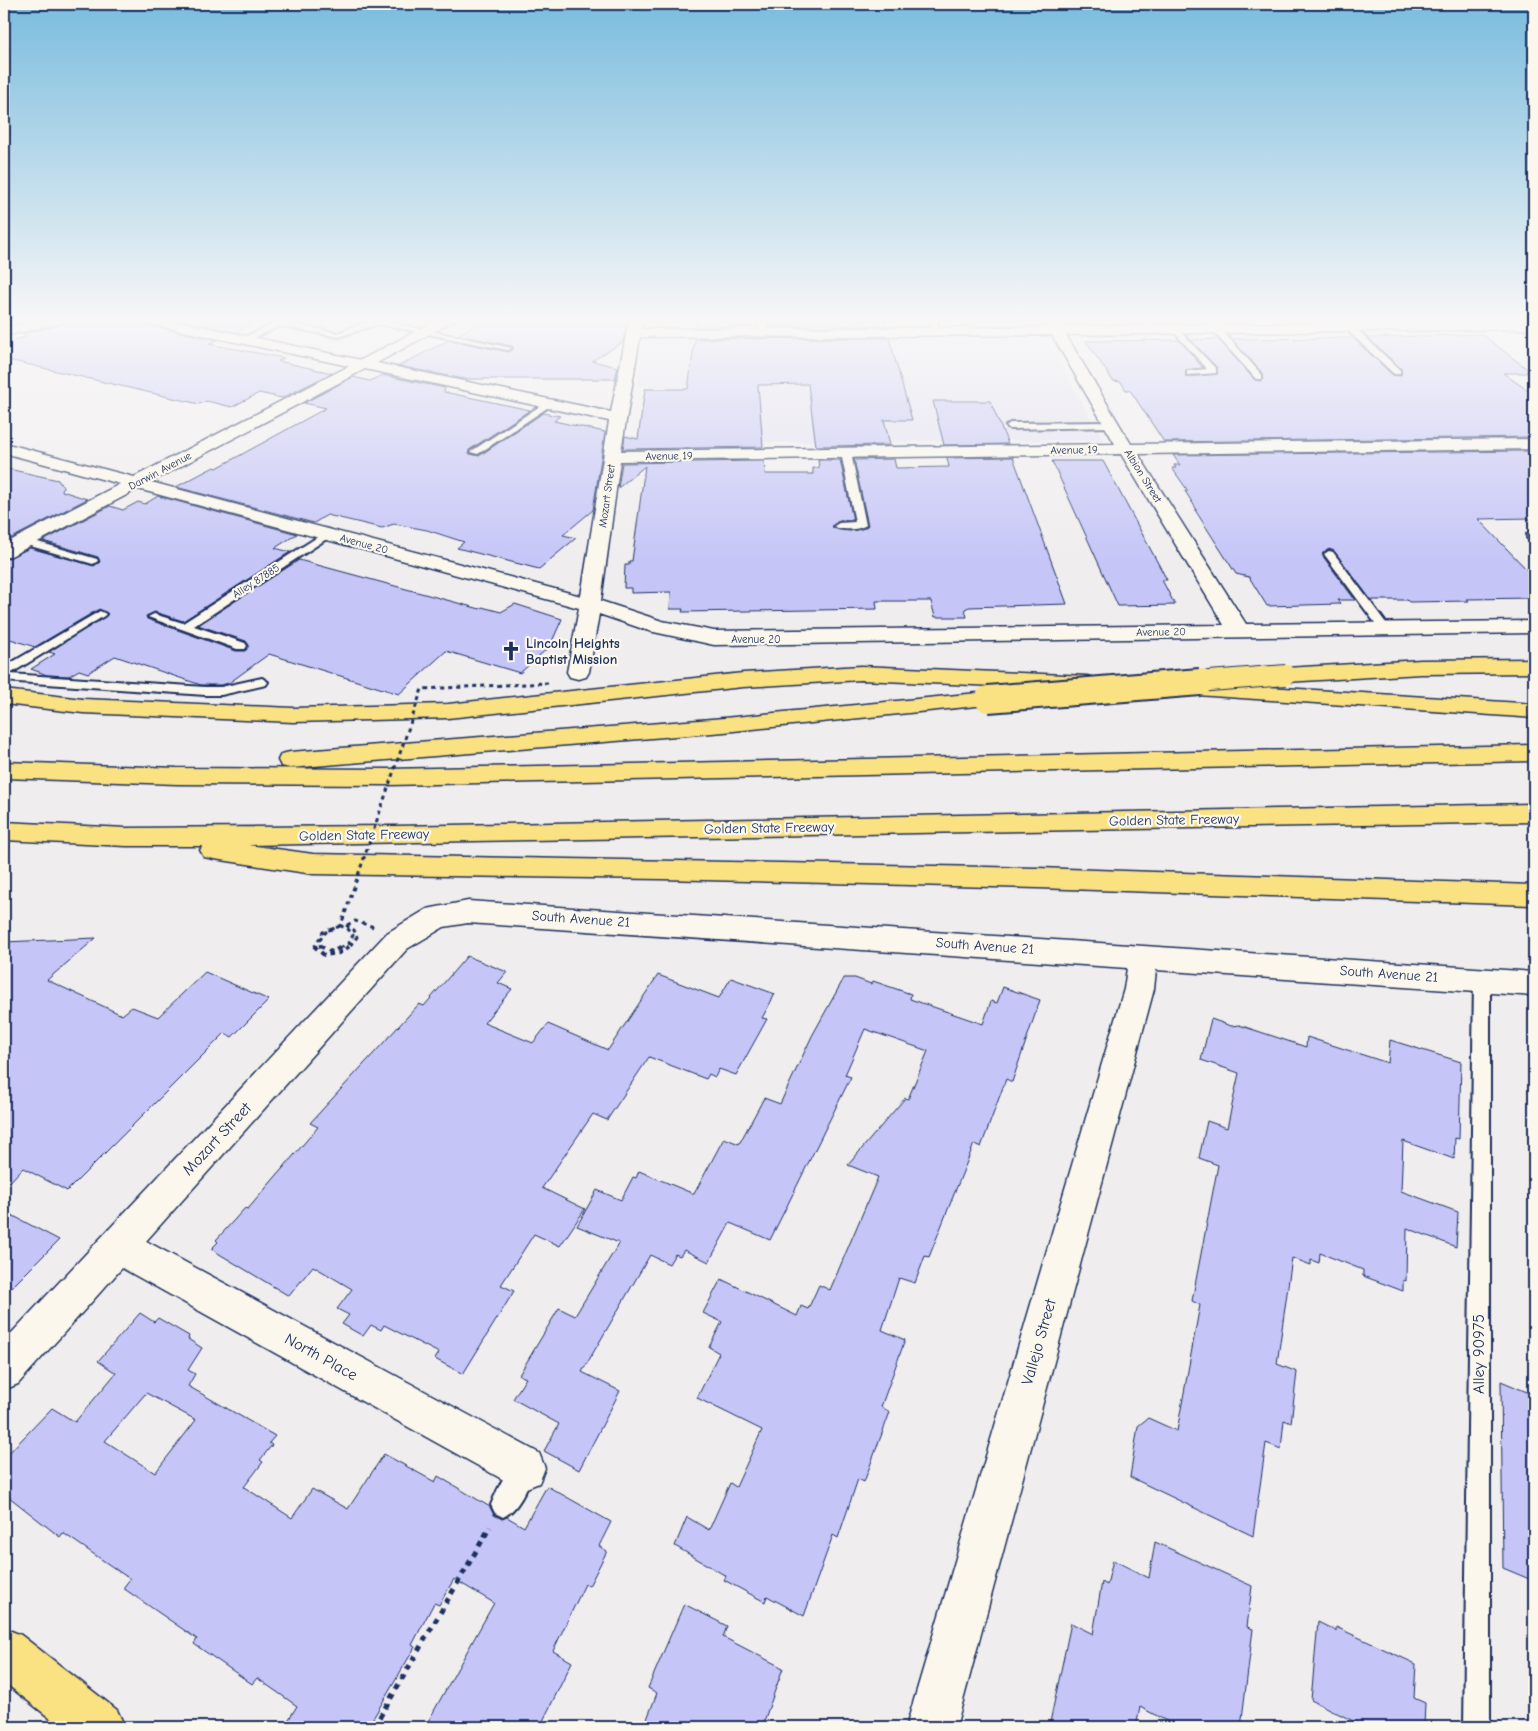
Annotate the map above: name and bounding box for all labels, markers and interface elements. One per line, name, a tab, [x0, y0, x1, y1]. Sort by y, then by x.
street label: Avenue 19	[1050, 443, 1098, 457]
street label: Albion Street	[1122, 447, 1165, 506]
street label: Darwin Avenue	[126, 449, 194, 493]
street label: Avenue 19	[645, 449, 693, 463]
street label: Mozart Street	[596, 463, 618, 528]
street label: Avenue 20	[338, 531, 390, 557]
street label: Alley 87885	[230, 561, 282, 601]
street label: Avenue 20	[1136, 625, 1186, 639]
street label: Avenue 20	[731, 633, 781, 646]
place label: Lincoln Heights Baptist Mission	[526, 635, 620, 668]
church icon: Lincoln Heights Baptist Mission	[500, 640, 522, 662]
street label: Golden State Freeway	[1109, 810, 1240, 830]
street label: Golden State Freeway	[704, 818, 835, 838]
street label: Golden State Freeway	[299, 825, 430, 845]
street label: South Avenue 21	[531, 907, 631, 931]
street label: South Avenue 21	[935, 934, 1035, 958]
street label: South Avenue 21	[1339, 962, 1439, 986]
street label: Mozart Street	[179, 1099, 255, 1179]
street label: Vallejo Street	[1018, 1297, 1060, 1387]
street label: Alley 90975	[1470, 1314, 1488, 1394]
street label: North Place	[282, 1330, 360, 1384]

